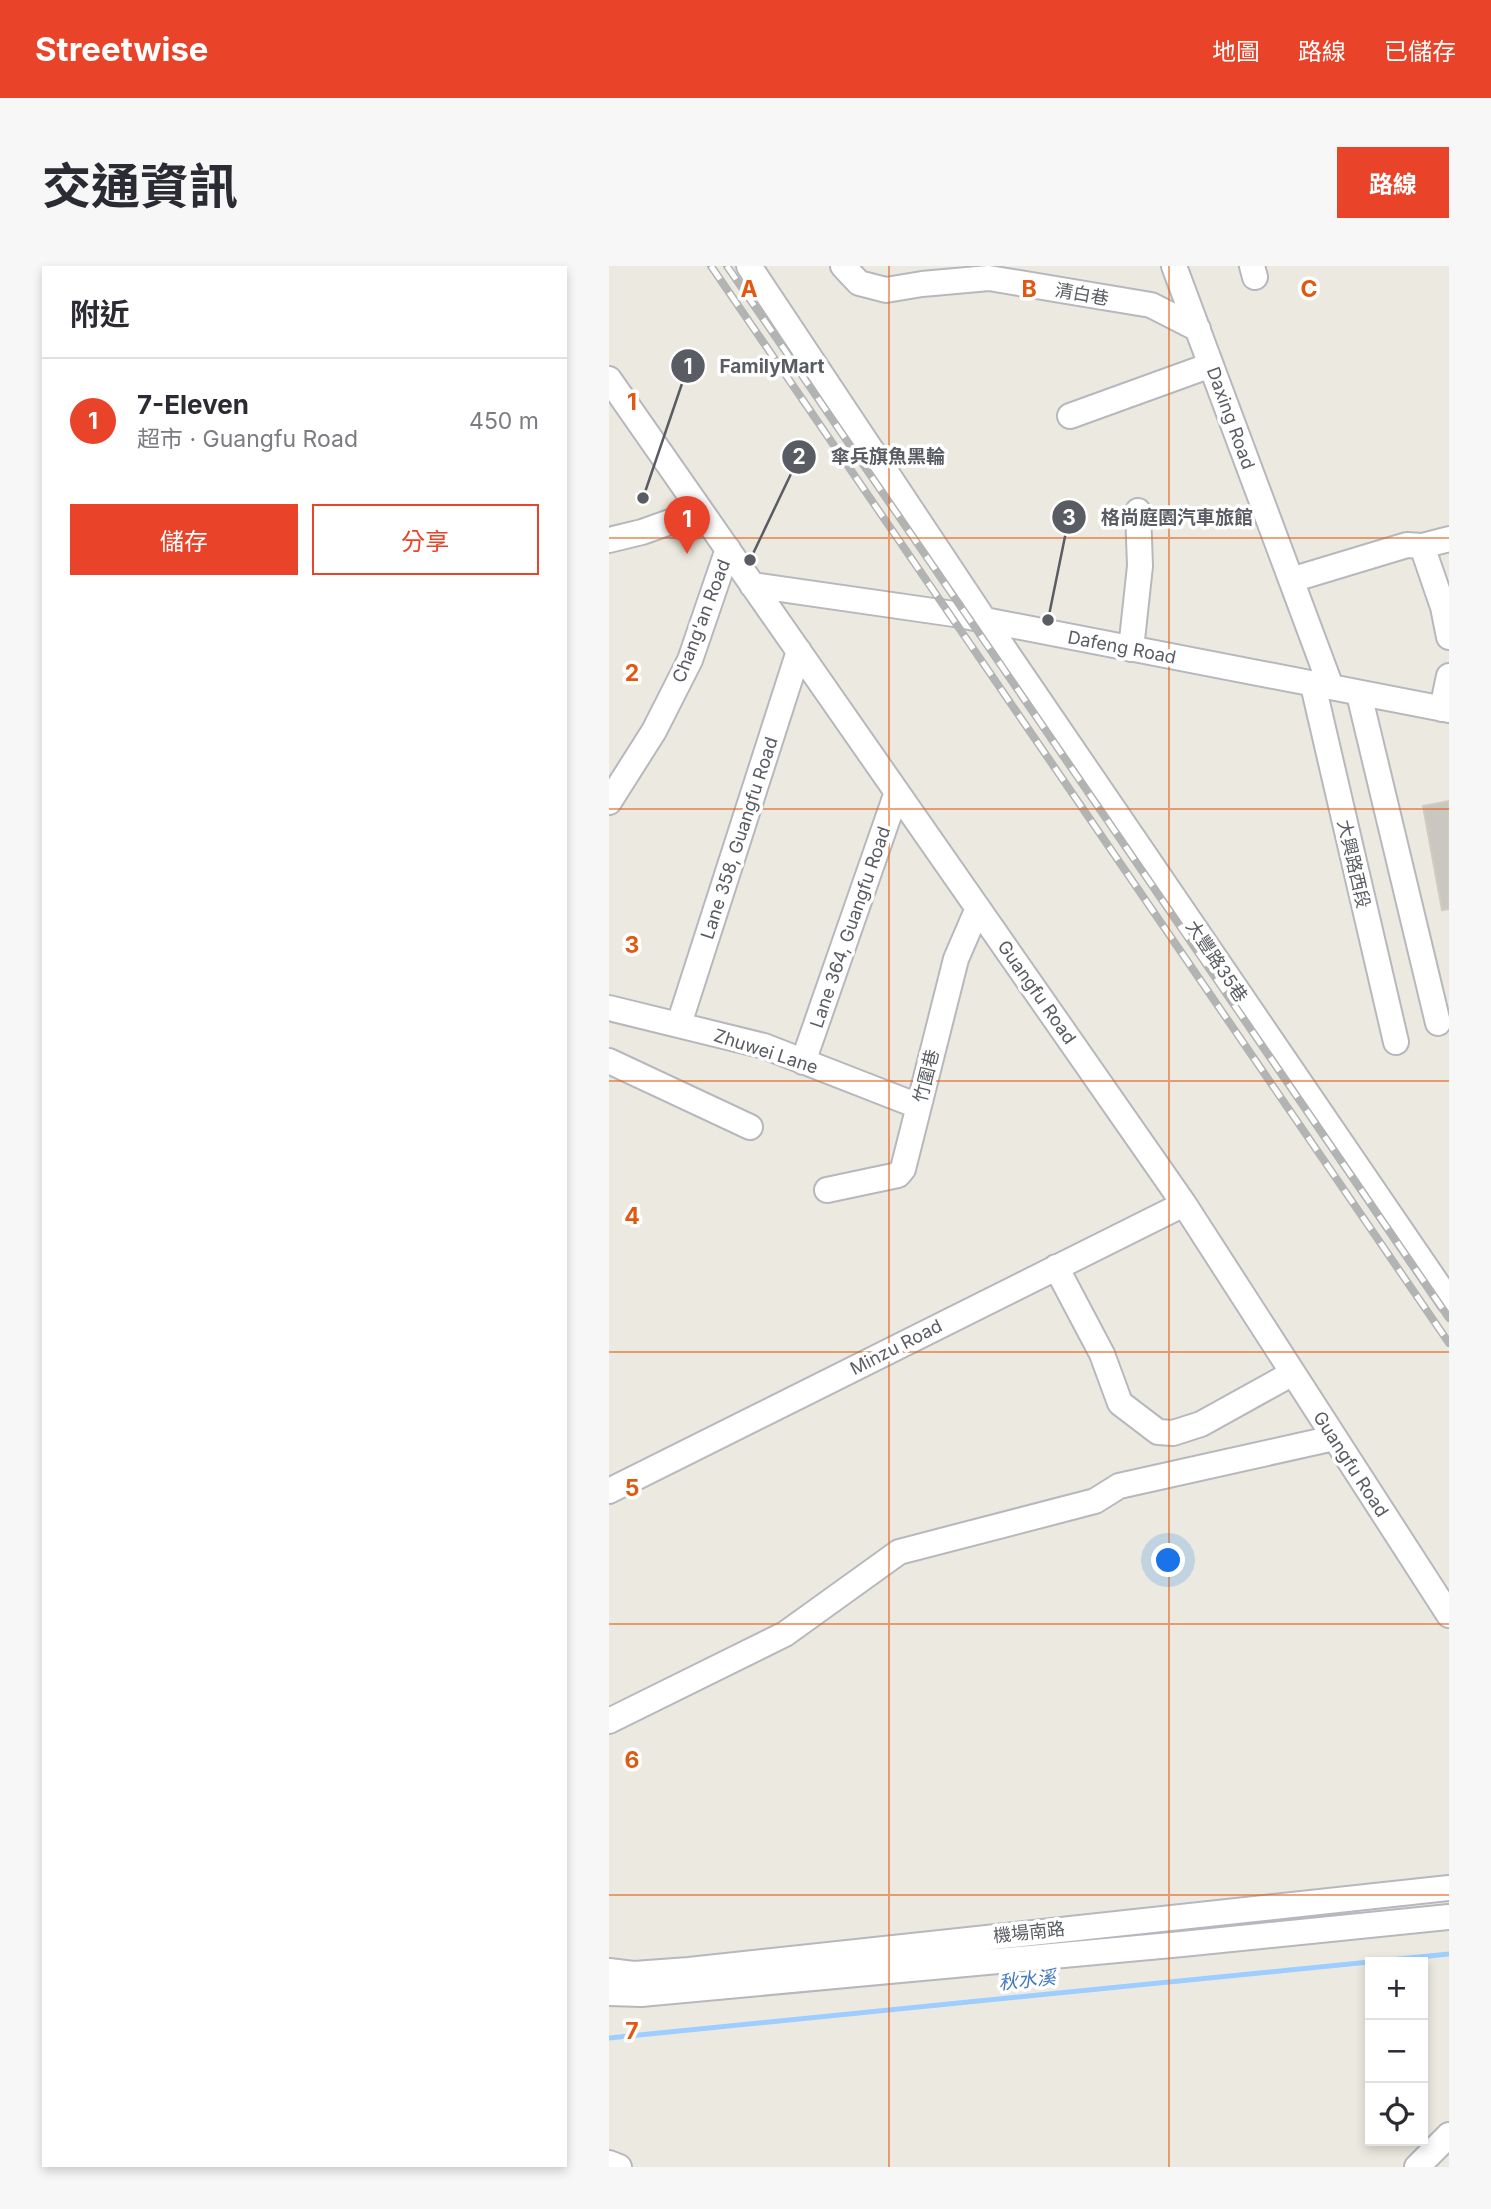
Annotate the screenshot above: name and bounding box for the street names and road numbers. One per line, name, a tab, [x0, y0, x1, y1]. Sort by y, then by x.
street label: 清白巷	[1054, 279, 1110, 309]
street label: Daxing Road	[1203, 364, 1259, 472]
street label: Chang'an Road	[668, 556, 734, 686]
street label: Dafeng Road	[1066, 626, 1178, 668]
street label: Lane 358, Guangfu Road	[696, 734, 782, 942]
street label: 大興路西段	[1334, 818, 1374, 910]
street label: Lane 364, Guangfu Road	[806, 824, 894, 1030]
street label: 大豐路35巷	[1182, 916, 1252, 1006]
street label: Guangfu Road	[994, 936, 1080, 1048]
street label: Zhuwei Lane	[711, 1024, 821, 1078]
street label: 竹圍巷	[909, 1047, 943, 1105]
street label: Minzu Road	[847, 1315, 945, 1379]
street label: Guangfu Road	[1309, 1407, 1393, 1521]
street label: 機場南路	[992, 1918, 1066, 1946]

